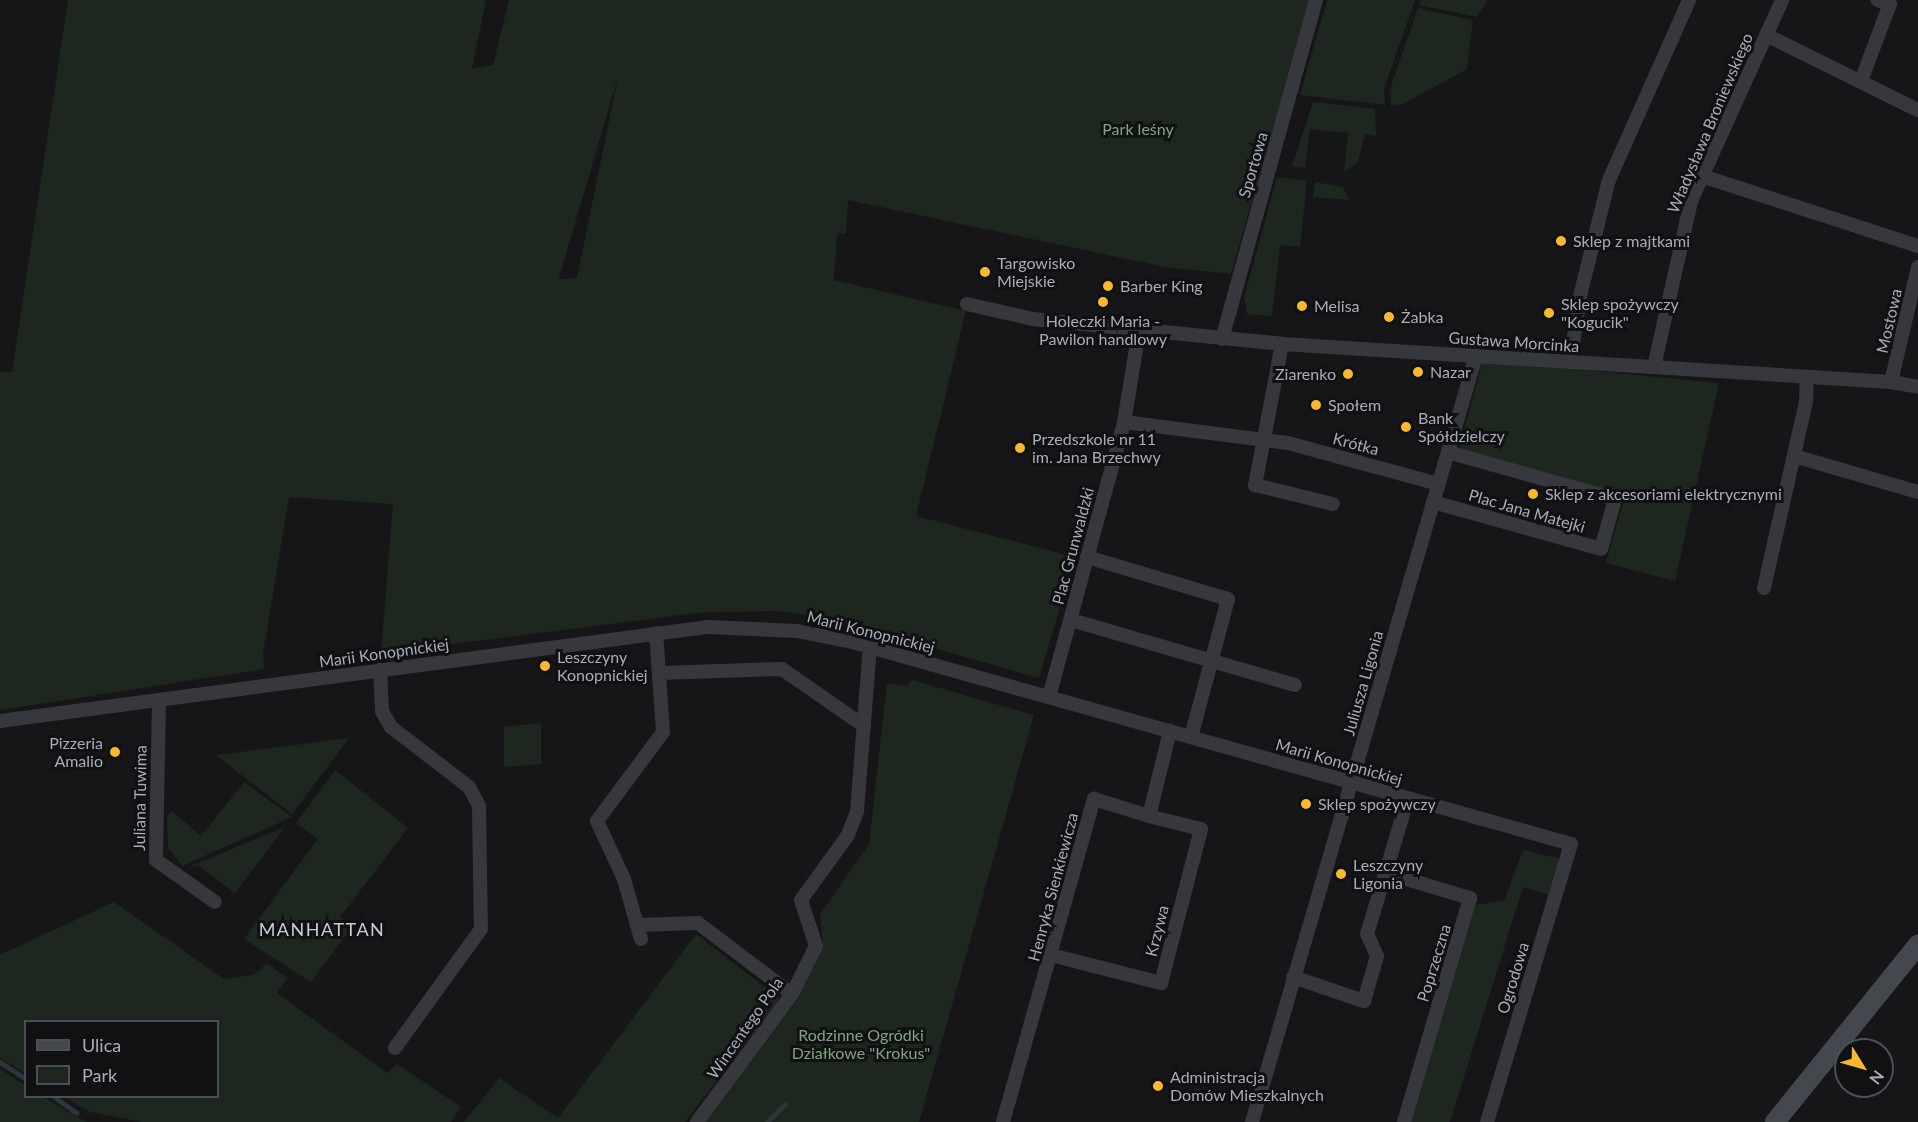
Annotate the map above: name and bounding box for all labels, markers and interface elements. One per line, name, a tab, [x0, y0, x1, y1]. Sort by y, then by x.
street label: Władysława Broniewskiego	[1663, 30, 1757, 216]
park label: Park leśny	[1102, 119, 1174, 139]
street label: Sportowa	[1234, 130, 1272, 200]
place label: Sklep z majtkami	[1573, 231, 1690, 251]
marker: Sklep z majtkami	[1554, 234, 1568, 248]
place label: Targowisko Miejskie	[997, 253, 1075, 291]
marker: Targowisko Miejskie	[978, 265, 992, 279]
place label: Barber King	[1120, 276, 1203, 296]
marker: Barber King	[1101, 279, 1115, 293]
street label: Mostowa	[1872, 287, 1906, 355]
place label: Sklep spożywczy "Kogucik"	[1561, 294, 1679, 332]
marker: Holeczki Maria - Pawilon handlowy	[1096, 295, 1110, 309]
place label: Melisa	[1314, 296, 1360, 316]
marker: Melisa	[1295, 299, 1309, 313]
marker: Sklep spożywczy "Kogucik"	[1542, 306, 1556, 320]
place label: Żabka	[1401, 307, 1444, 327]
marker: Żabka	[1382, 310, 1396, 324]
place label: Holeczki Maria - Pawilon handlowy	[1039, 311, 1167, 349]
street label: Gustawa Morcinka	[1448, 328, 1580, 356]
place label: Nazar	[1430, 362, 1471, 382]
place label: Ziarenko	[1275, 364, 1336, 384]
marker: Nazar	[1411, 365, 1425, 379]
marker: Ziarenko	[1341, 367, 1355, 381]
place label: Społem	[1328, 395, 1381, 415]
marker: Społem	[1309, 398, 1323, 412]
place label: Bank Spółdzielczy	[1418, 408, 1505, 446]
marker: Bank Spółdzielczy	[1399, 420, 1413, 434]
place label: Przedszkole nr 11 im. Jana Brzechwy	[1032, 429, 1161, 467]
street label: Krótka	[1331, 429, 1381, 459]
marker: Przedszkole nr 11 im. Jana Brzechwy	[1013, 441, 1027, 455]
place label: Sklep z akcesoriami elektrycznymi	[1545, 484, 1782, 504]
street label: Plac Grunwaldzki	[1048, 485, 1098, 607]
street label: Plac Jana Matejki	[1466, 485, 1588, 537]
marker: Sklep z akcesoriami elektrycznymi	[1526, 487, 1540, 501]
street label: Marii Konopnickiej	[805, 607, 937, 657]
street label: Juliusza Ligonia	[1339, 628, 1387, 738]
street label: Marii Konopnickiej	[318, 634, 450, 672]
place label: Leszczyny Konopnickiej	[557, 647, 648, 685]
marker: Leszczyny Konopnickiej	[538, 659, 552, 673]
place label: Pizzeria Amalio	[49, 733, 103, 771]
street label: Marii Konopnickiej	[1273, 735, 1405, 789]
marker: Pizzeria Amalio	[108, 745, 122, 759]
street label: Juliana Tuwima	[129, 745, 151, 851]
place label: Sklep spożywczy	[1318, 794, 1436, 814]
marker: Sklep spożywczy	[1299, 797, 1313, 811]
street label: Henryka Sienkiewicza	[1024, 811, 1082, 963]
place label: Leszczyny Ligonia	[1353, 855, 1423, 893]
marker: Leszczyny Ligonia	[1334, 867, 1348, 881]
street label: Krzywa	[1141, 903, 1173, 959]
district label: MANHATTAN	[259, 918, 385, 940]
street label: Poprzeczna	[1413, 922, 1455, 1004]
street label: Ogrodowa	[1493, 940, 1533, 1016]
street label: Wincentego Pola	[703, 974, 787, 1082]
legend	[24, 1020, 219, 1098]
park label: Rodzinne Ogródki Działkowe "Krokus"	[792, 1025, 930, 1063]
text: Ulica	[82, 1034, 121, 1056]
north arrow	[1834, 1038, 1894, 1098]
text: Park	[82, 1064, 117, 1086]
place label: Administracja Domów Mieszkalnych	[1170, 1067, 1324, 1105]
text: N	[1866, 1067, 1888, 1089]
marker: Administracja Domów Mieszkalnych	[1151, 1079, 1165, 1093]

